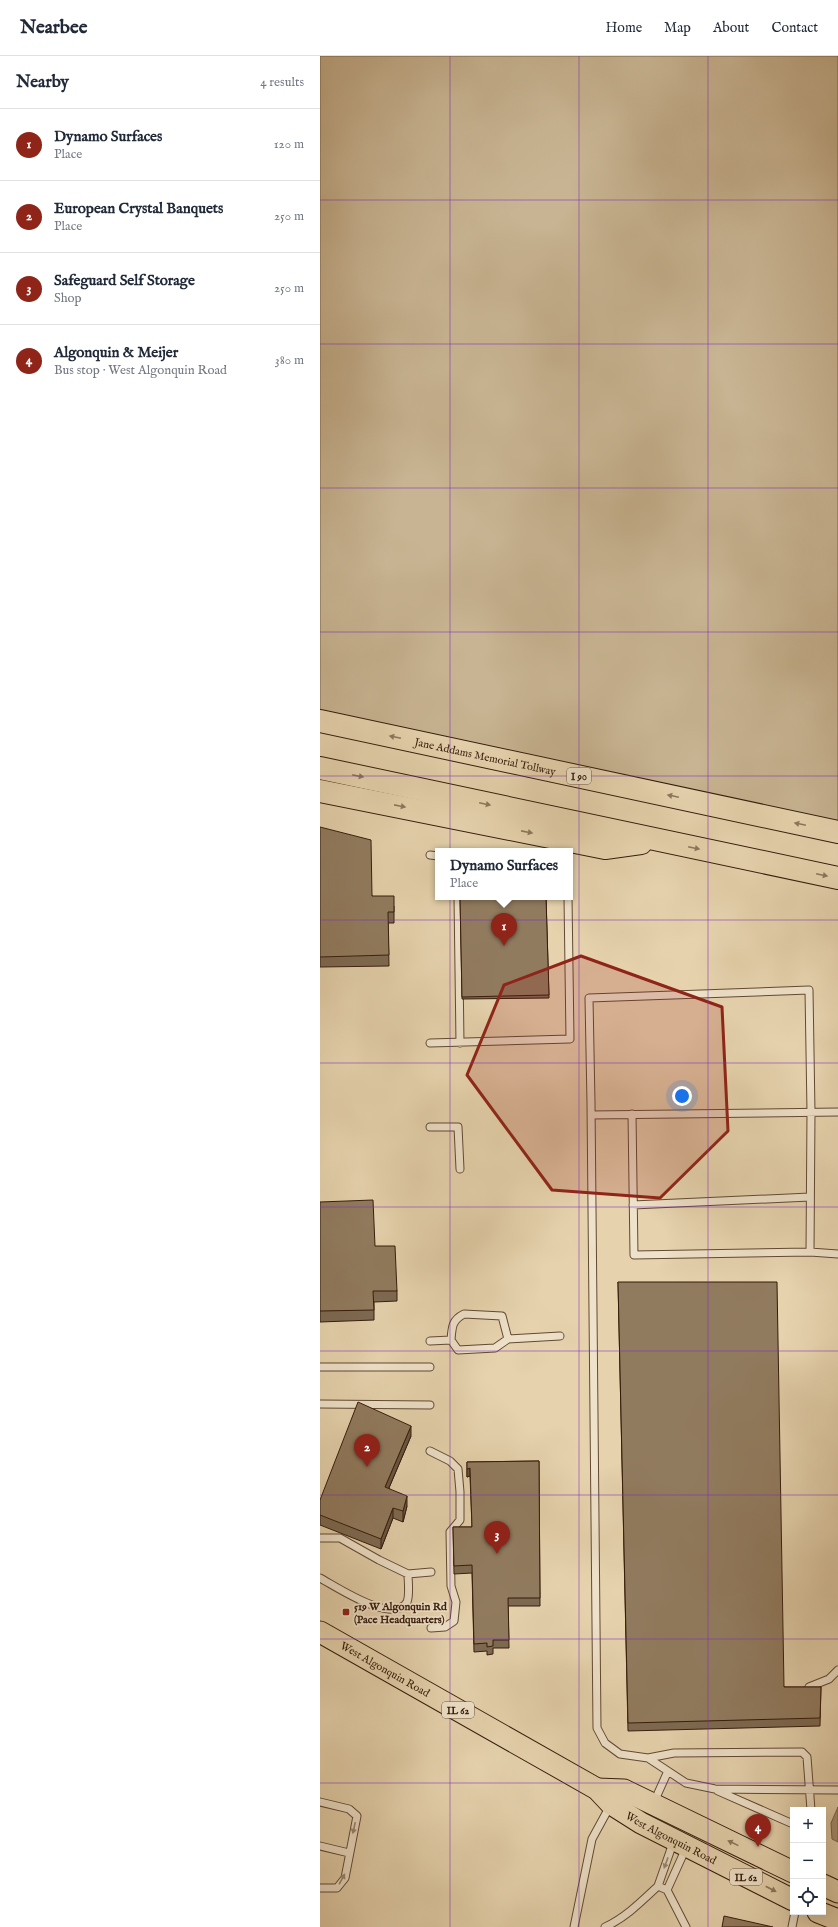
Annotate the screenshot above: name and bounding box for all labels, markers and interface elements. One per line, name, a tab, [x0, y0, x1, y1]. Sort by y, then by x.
text: Nearbee	[20, 16, 87, 40]
text: Home	[606, 19, 642, 37]
text: Map	[664, 19, 691, 37]
text: About	[713, 19, 749, 37]
text: Contact	[771, 19, 818, 37]
text: Nearby	[16, 72, 69, 93]
text: 4 results	[260, 74, 304, 91]
text: Dynamo Surfaces	[54, 127, 162, 146]
text: 1	[27, 136, 31, 153]
text: 120 m	[274, 136, 304, 153]
text: Place	[54, 146, 82, 163]
text: European Crystal Banquets	[54, 199, 223, 218]
text: 2	[26, 208, 32, 225]
text: 250 m	[274, 208, 304, 225]
text: Place	[54, 218, 82, 235]
text: Safeguard Self Storage	[54, 271, 195, 290]
text: 3	[27, 280, 31, 297]
text: 250 m	[274, 280, 304, 297]
text: Shop	[54, 290, 82, 307]
text: Algonquin & Meijer	[54, 343, 178, 362]
text: 4	[26, 352, 32, 369]
text: 380 m	[275, 352, 304, 369]
text: Bus stop · West Algonquin Road	[54, 362, 227, 379]
one-way arrow	[389, 734, 401, 740]
street label: Jane Addams Memorial Tollway	[411, 735, 557, 779]
road number: I 90	[567, 768, 591, 784]
one-way arrow	[352, 774, 364, 780]
one-way arrow	[667, 793, 679, 799]
one-way arrow	[479, 801, 491, 807]
one-way arrow	[393, 804, 406, 810]
one-way arrow	[794, 820, 806, 826]
one-way arrow	[521, 829, 533, 835]
one-way arrow	[688, 846, 700, 852]
popup	[435, 848, 573, 900]
text: Dynamo Surfaces	[450, 856, 558, 875]
one-way arrow	[815, 872, 828, 878]
text: Place	[450, 875, 478, 892]
pin: 1	[491, 913, 517, 946]
your location	[672, 1086, 692, 1106]
pin: 2	[354, 1434, 380, 1467]
pin: 3	[484, 1521, 510, 1554]
place label: 519 W Algonquin Rd (Pace Headquarters)	[354, 1600, 448, 1627]
marker: 519 W Algonquin Rd (Pace Headquarters)	[341, 1607, 351, 1617]
street label: West Algonquin Road	[338, 1639, 432, 1701]
road number: IL 62	[442, 1702, 474, 1718]
map controls	[790, 1807, 826, 1915]
button: +	[790, 1807, 826, 1843]
street label: West Algonquin Road	[623, 1809, 719, 1868]
pin: 4	[745, 1814, 771, 1847]
one-way arrow	[351, 1822, 357, 1835]
one-way arrow	[727, 1840, 738, 1846]
button: −	[790, 1843, 826, 1879]
one-way arrow	[663, 1858, 669, 1870]
road number: IL 62	[730, 1869, 762, 1885]
one-way arrow	[339, 1873, 346, 1885]
button: locate	[790, 1879, 826, 1915]
one-way arrow	[765, 1886, 777, 1892]

